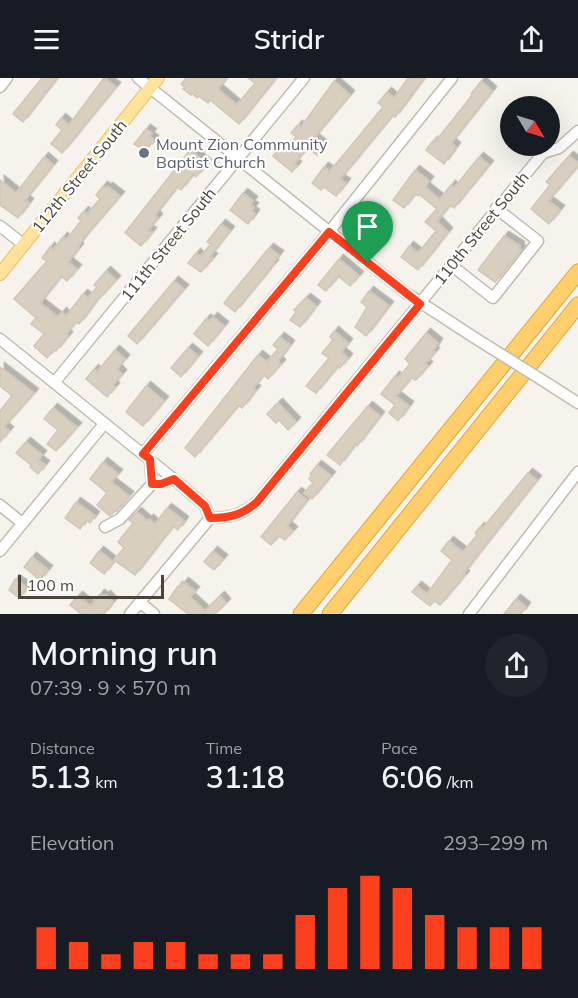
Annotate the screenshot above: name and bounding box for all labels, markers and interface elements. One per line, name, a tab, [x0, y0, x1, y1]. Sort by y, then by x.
text: Stridr	[254, 22, 324, 56]
icon: menu	[30, 23, 63, 56]
icon: share	[515, 23, 548, 56]
north arrow	[500, 96, 560, 156]
map controls	[500, 96, 560, 156]
street label: 112th Street South	[27, 115, 131, 237]
place label: Mount Zion Community Baptist Church	[156, 134, 328, 172]
marker: Mount Zion Community Baptist Church	[137, 146, 151, 160]
street label: 110th Street South	[429, 167, 533, 289]
street label: 111th Street South	[116, 183, 220, 305]
pin	[342, 201, 393, 263]
icon: arrive	[351, 210, 384, 243]
scale bar	[18, 572, 164, 600]
text: 100 m	[27, 575, 74, 595]
text: Morning run	[30, 632, 218, 673]
button: share	[485, 634, 548, 697]
text: 07:39 · 9 × 570 m	[30, 675, 191, 700]
text: Distance	[30, 738, 95, 758]
text: Time	[206, 738, 242, 758]
text: Pace	[381, 738, 417, 758]
text: 5.13	[30, 758, 91, 796]
text: 31:18	[206, 758, 285, 796]
text: 6:06	[381, 758, 442, 796]
text: km	[91, 772, 118, 792]
text: /km	[442, 772, 473, 792]
text: Elevation	[30, 830, 115, 855]
text: 293–299 m	[443, 830, 548, 855]

